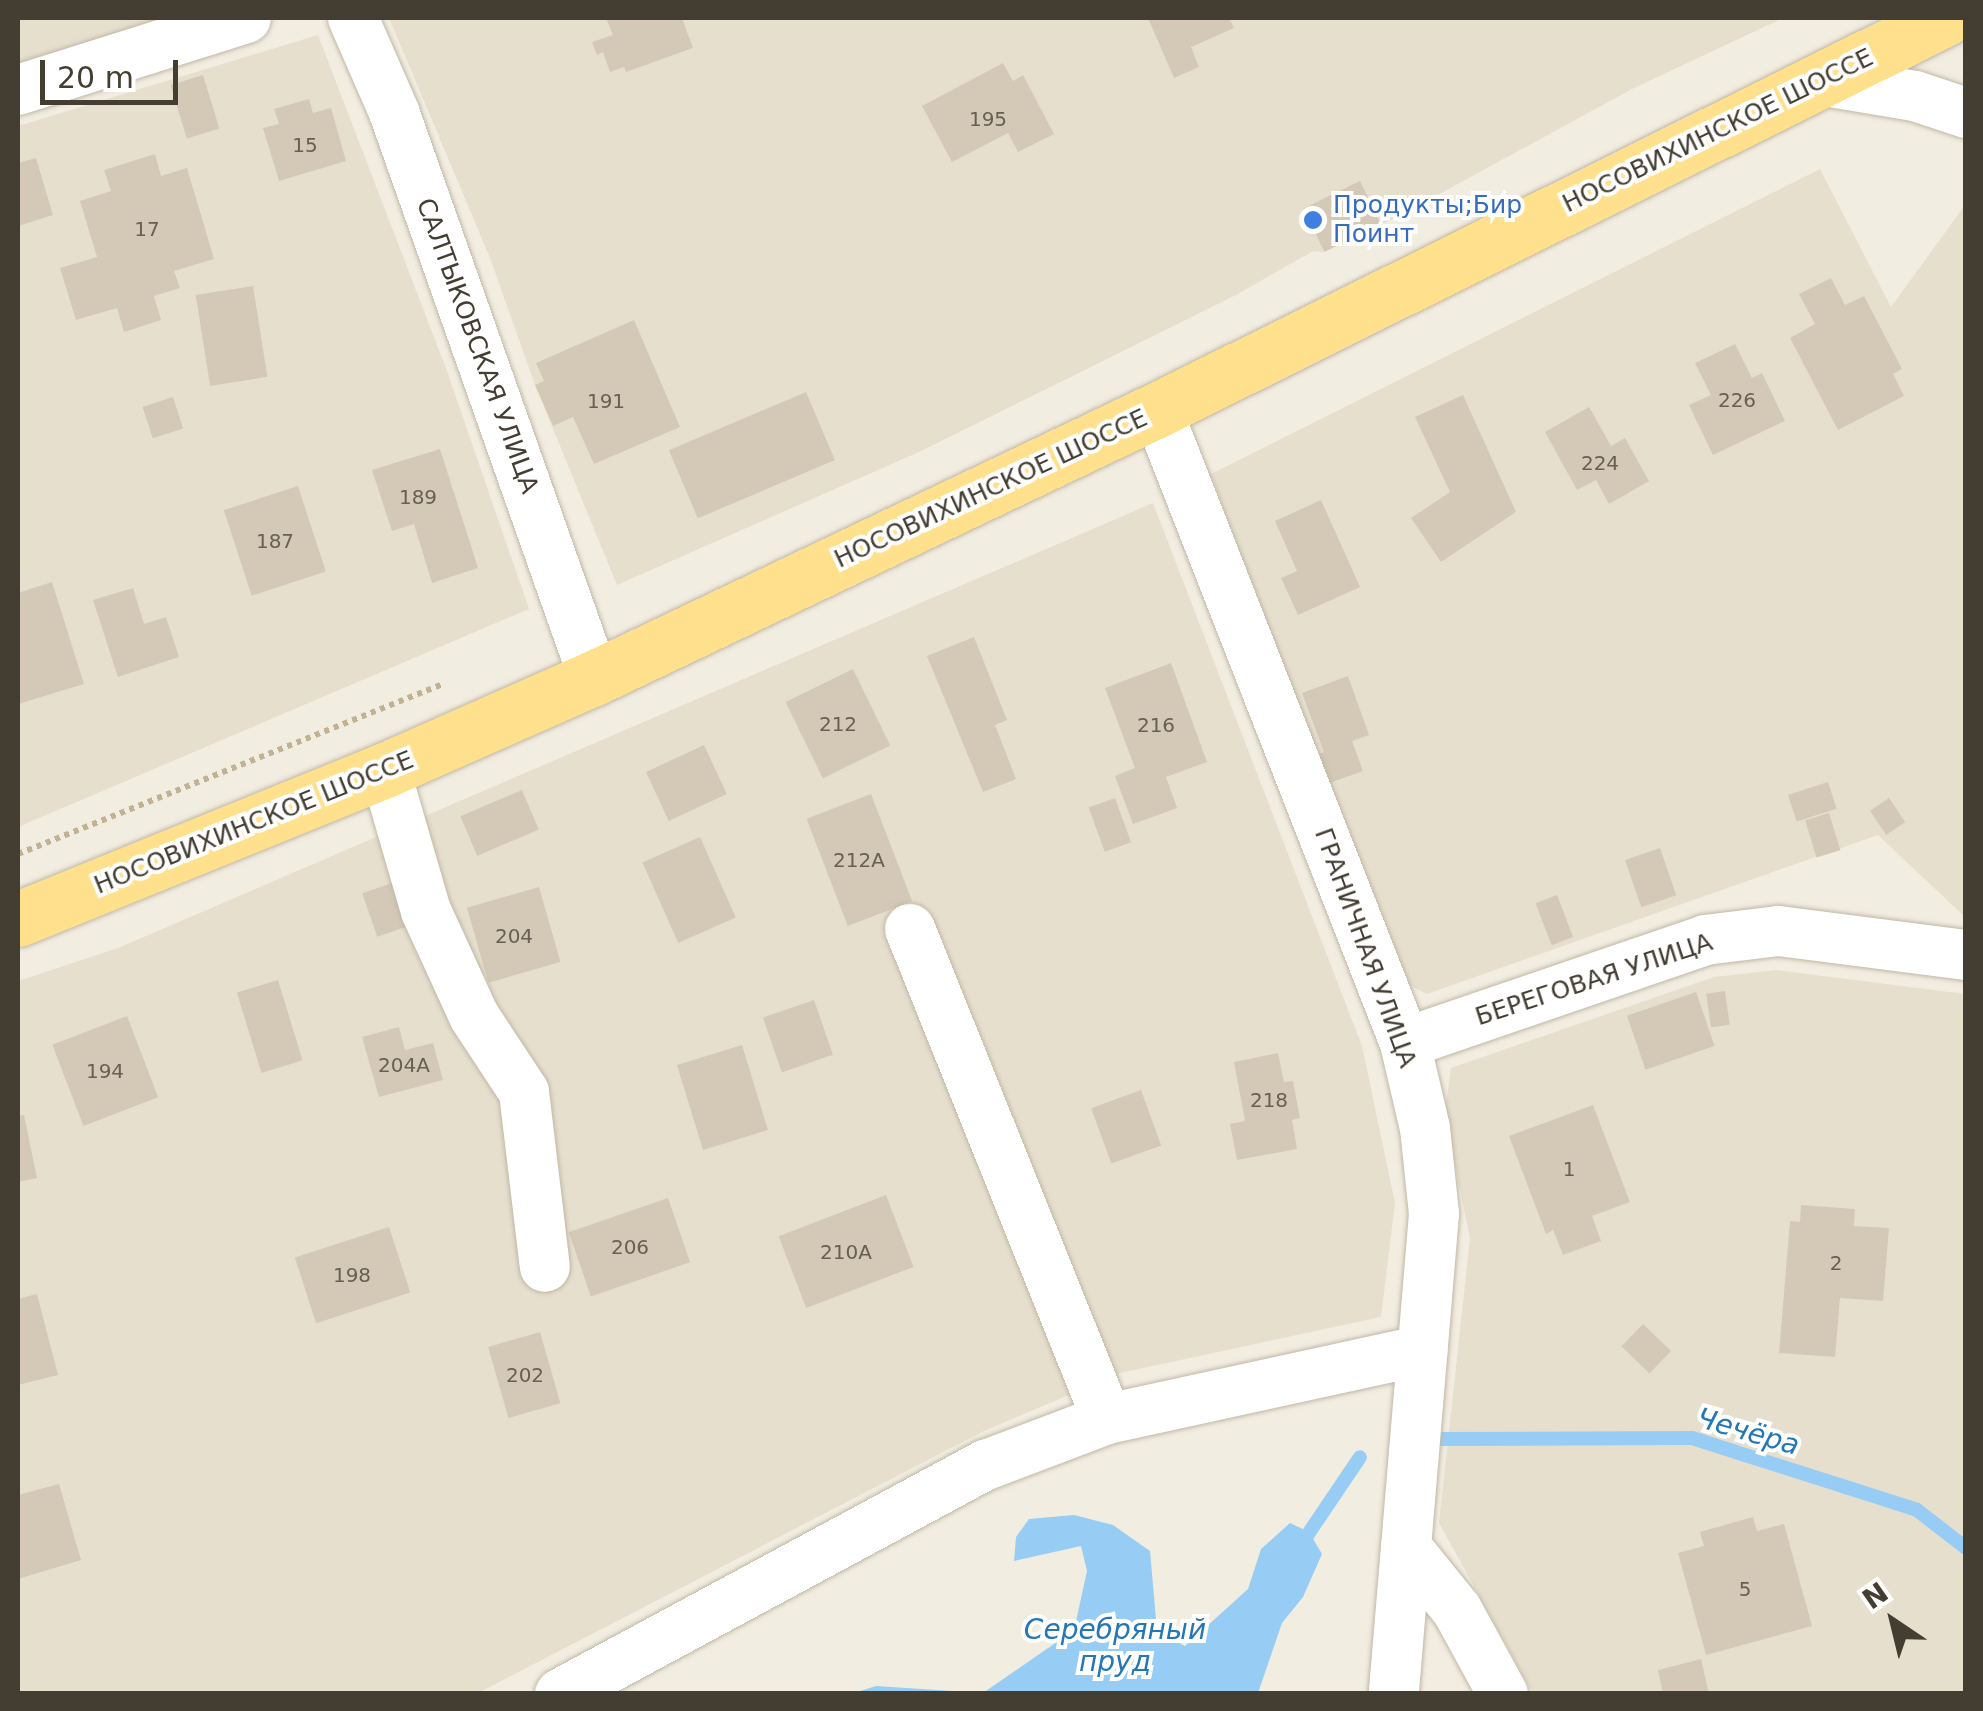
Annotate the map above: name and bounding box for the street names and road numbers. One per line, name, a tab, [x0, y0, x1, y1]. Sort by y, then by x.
street label: НОСОВИХИНСКОЕ ШОССЕ	[1558, 43, 1878, 219]
street label: САЛТЫКОВСКАЯ УЛИЦА	[410, 194, 544, 498]
street label: НОСОВИХИНСКОЕ ШОССЕ	[830, 403, 1152, 575]
street label: НОСОВИХИНСКОЕ ШОССЕ	[90, 745, 418, 901]
street label: ГРАНИЧНАЯ УЛИЦА	[1308, 824, 1422, 1072]
street label: БЕРЕГОВАЯ УЛИЦА	[1472, 927, 1716, 1033]

